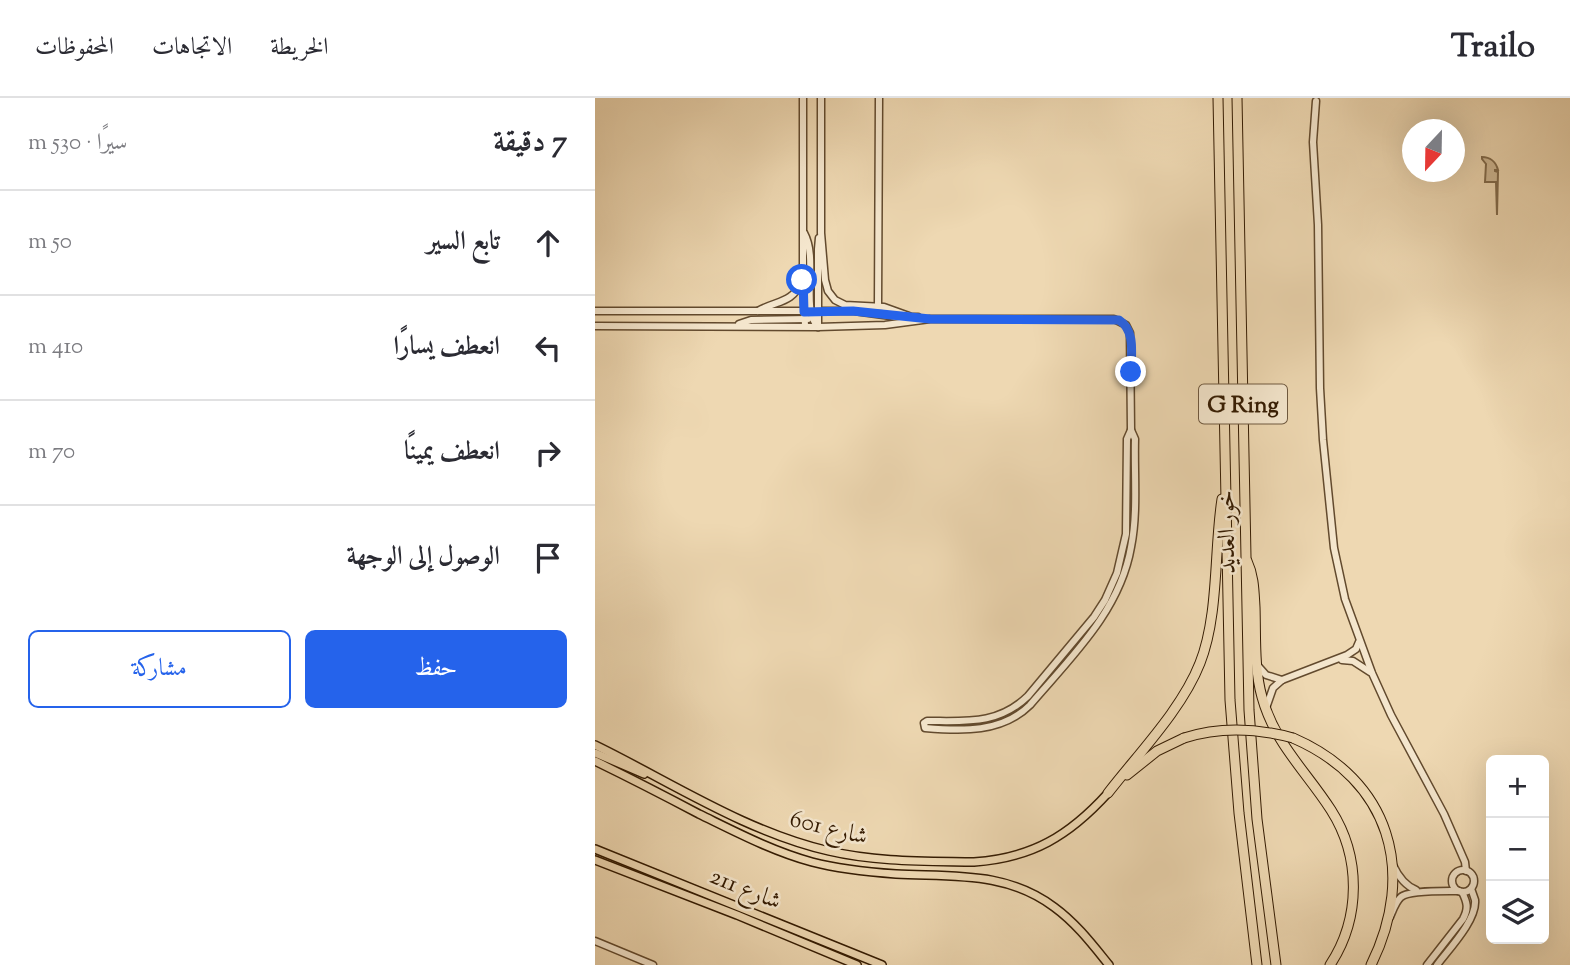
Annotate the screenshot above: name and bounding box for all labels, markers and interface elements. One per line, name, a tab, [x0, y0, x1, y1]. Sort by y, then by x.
text: Trailo	[1451, 24, 1535, 72]
text: المحفوظات	[35, 31, 114, 65]
text: الاتجاهات	[152, 31, 232, 65]
text: الخريطة	[270, 31, 329, 65]
north arrow	[1402, 119, 1465, 182]
text: 7 دقيقة	[493, 122, 567, 165]
text: سيرًا · 530 m	[28, 127, 127, 160]
text: تابع السير	[427, 224, 500, 261]
icon: ahead	[529, 224, 567, 262]
text: 50 m	[28, 226, 72, 259]
route start	[786, 264, 817, 295]
text: انعطف يسارًا	[393, 329, 500, 366]
icon: left	[529, 329, 567, 367]
text: 410 m	[28, 331, 83, 364]
route end	[1115, 356, 1146, 387]
road number: G Ring	[1199, 384, 1287, 424]
text: انعطف يمينًا	[404, 434, 500, 471]
icon: right	[529, 434, 567, 472]
text: 70 m	[28, 436, 75, 469]
street label: خور العديد	[1210, 490, 1246, 574]
text: الوصول إلى الوجهة	[346, 539, 500, 576]
icon: arrive	[529, 539, 567, 577]
button: مشاركة	[28, 630, 291, 708]
button: حفظ	[305, 630, 567, 708]
map controls	[1486, 755, 1549, 944]
button: +	[1486, 755, 1549, 818]
street label: شارع 601	[786, 803, 871, 856]
button: −	[1486, 818, 1549, 881]
street label: شارع 211	[704, 860, 786, 920]
button: layers	[1486, 881, 1549, 944]

